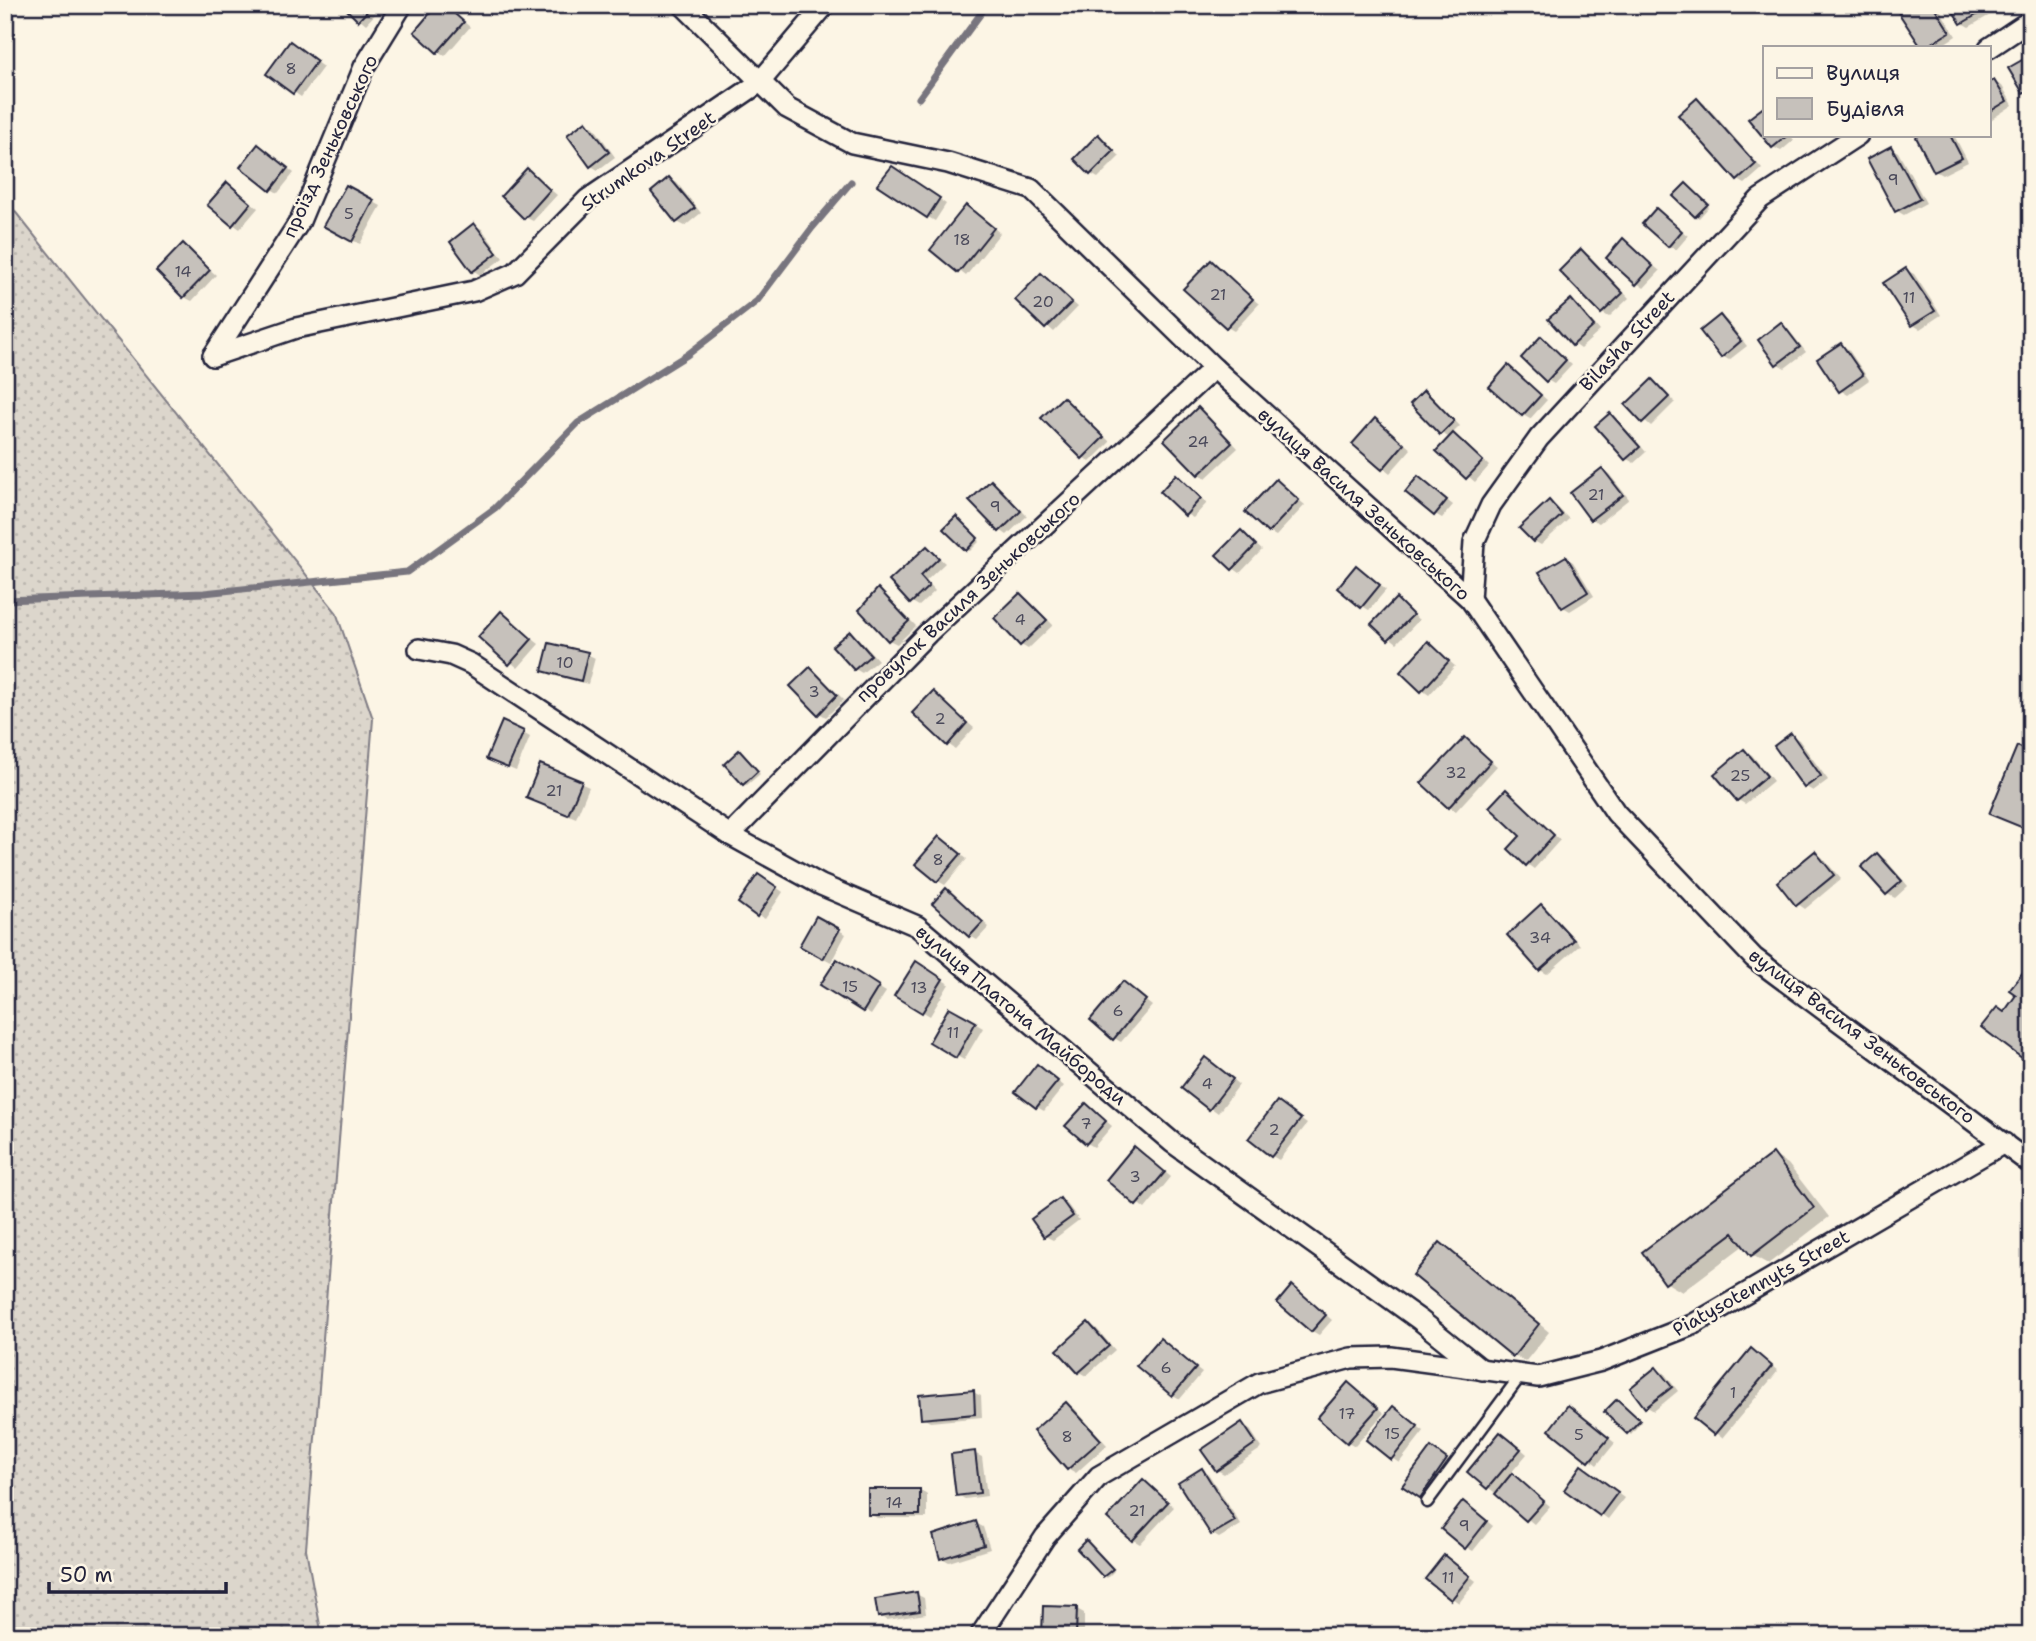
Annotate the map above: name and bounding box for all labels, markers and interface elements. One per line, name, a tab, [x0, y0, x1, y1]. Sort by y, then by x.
legend	[1763, 46, 1990, 136]
street label: проїзд Зеньковського	[277, 50, 383, 242]
house number: 8	[285, 58, 297, 79]
text: Вулиця	[1826, 59, 1900, 87]
text: Будівля	[1826, 95, 1905, 123]
street label: Strumkova Street	[576, 105, 720, 217]
house number: 9	[1887, 169, 1899, 190]
house number: 5	[344, 203, 354, 224]
house number: 18	[953, 229, 971, 250]
house number: 14	[174, 261, 192, 282]
house number: 21	[1209, 284, 1227, 305]
street label: Bilasha Street	[1574, 285, 1680, 397]
house number: 11	[1903, 287, 1915, 308]
house number: 20	[1032, 291, 1054, 312]
street label: вулиця Василя Зеньковського	[1252, 402, 1476, 606]
house number: 24	[1187, 431, 1209, 452]
house number: 21	[1587, 484, 1605, 505]
street label: провулок Василя Зеньковського	[851, 486, 1085, 708]
house number: 9	[989, 496, 1001, 517]
house number: 4	[1014, 609, 1026, 630]
house number: 10	[556, 652, 574, 673]
house number: 3	[808, 681, 820, 702]
house number: 2	[934, 708, 946, 729]
house number: 32	[1445, 762, 1467, 783]
house number: 25	[1730, 765, 1750, 786]
house number: 21	[545, 780, 563, 801]
house number: 8	[932, 849, 944, 870]
street label: вулиця Платона Майбороди	[910, 919, 1132, 1111]
house number: 34	[1529, 927, 1551, 948]
street label: вулиця Василя Зеньковського	[1744, 942, 1980, 1130]
house number: 15	[842, 976, 858, 997]
house number: 13	[910, 977, 928, 998]
house number: 6	[1112, 1000, 1124, 1021]
house number: 11	[947, 1022, 959, 1043]
house number: 4	[1201, 1073, 1213, 1094]
house number: 7	[1080, 1113, 1092, 1134]
house number: 2	[1268, 1119, 1280, 1140]
house number: 3	[1129, 1166, 1141, 1187]
street label: Piatysotennyts Street	[1668, 1224, 1854, 1342]
house number: 6	[1160, 1357, 1172, 1378]
house number: 1	[1730, 1382, 1736, 1403]
house number: 17	[1338, 1403, 1356, 1424]
house number: 15	[1384, 1423, 1400, 1444]
house number: 5	[1574, 1424, 1584, 1445]
house number: 8	[1061, 1426, 1073, 1447]
house number: 14	[885, 1492, 903, 1513]
house number: 21	[1128, 1500, 1146, 1521]
house number: 9	[1458, 1515, 1470, 1536]
scale bar	[49, 1550, 226, 1594]
text: 50 m	[60, 1561, 113, 1589]
house number: 11	[1442, 1567, 1454, 1588]

